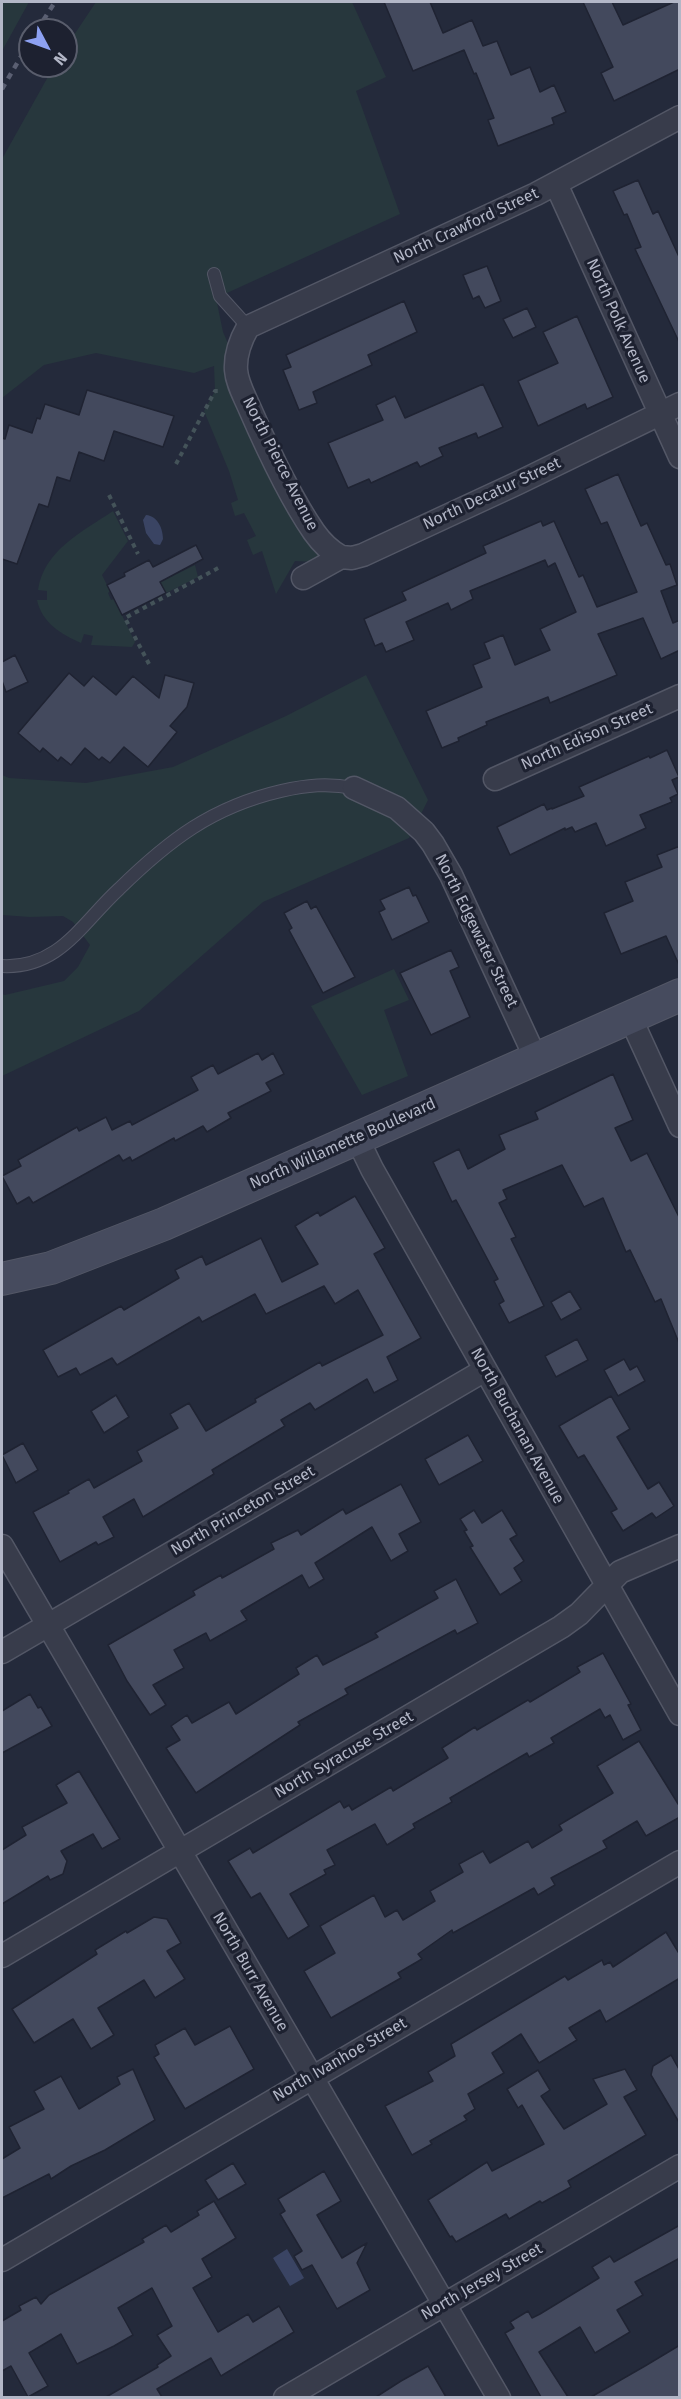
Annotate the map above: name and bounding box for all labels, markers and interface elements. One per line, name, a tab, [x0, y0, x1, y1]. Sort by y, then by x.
north arrow	[18, 18, 78, 78]
text: N	[50, 49, 71, 69]
street label: North Crawford Street	[390, 184, 542, 268]
street label: North Polk Avenue	[582, 256, 654, 386]
street label: North Pierce Avenue	[238, 394, 322, 534]
street label: North Decatur Street	[420, 454, 564, 534]
street label: North Edison Street	[518, 699, 656, 775]
street label: North Edgewater Street	[430, 851, 522, 1011]
street label: North Willamette Boulevard	[247, 1094, 439, 1194]
street label: North Buchanan Avenue	[466, 1345, 568, 1507]
street label: North Princeton Street	[168, 1462, 318, 1560]
street label: North Syracuse Street	[271, 1707, 417, 1803]
street label: North Burr Avenue	[208, 1909, 292, 2035]
street label: North Ivanhoe Street	[270, 2014, 410, 2106]
street label: North Jersey Street	[418, 2239, 546, 2325]

